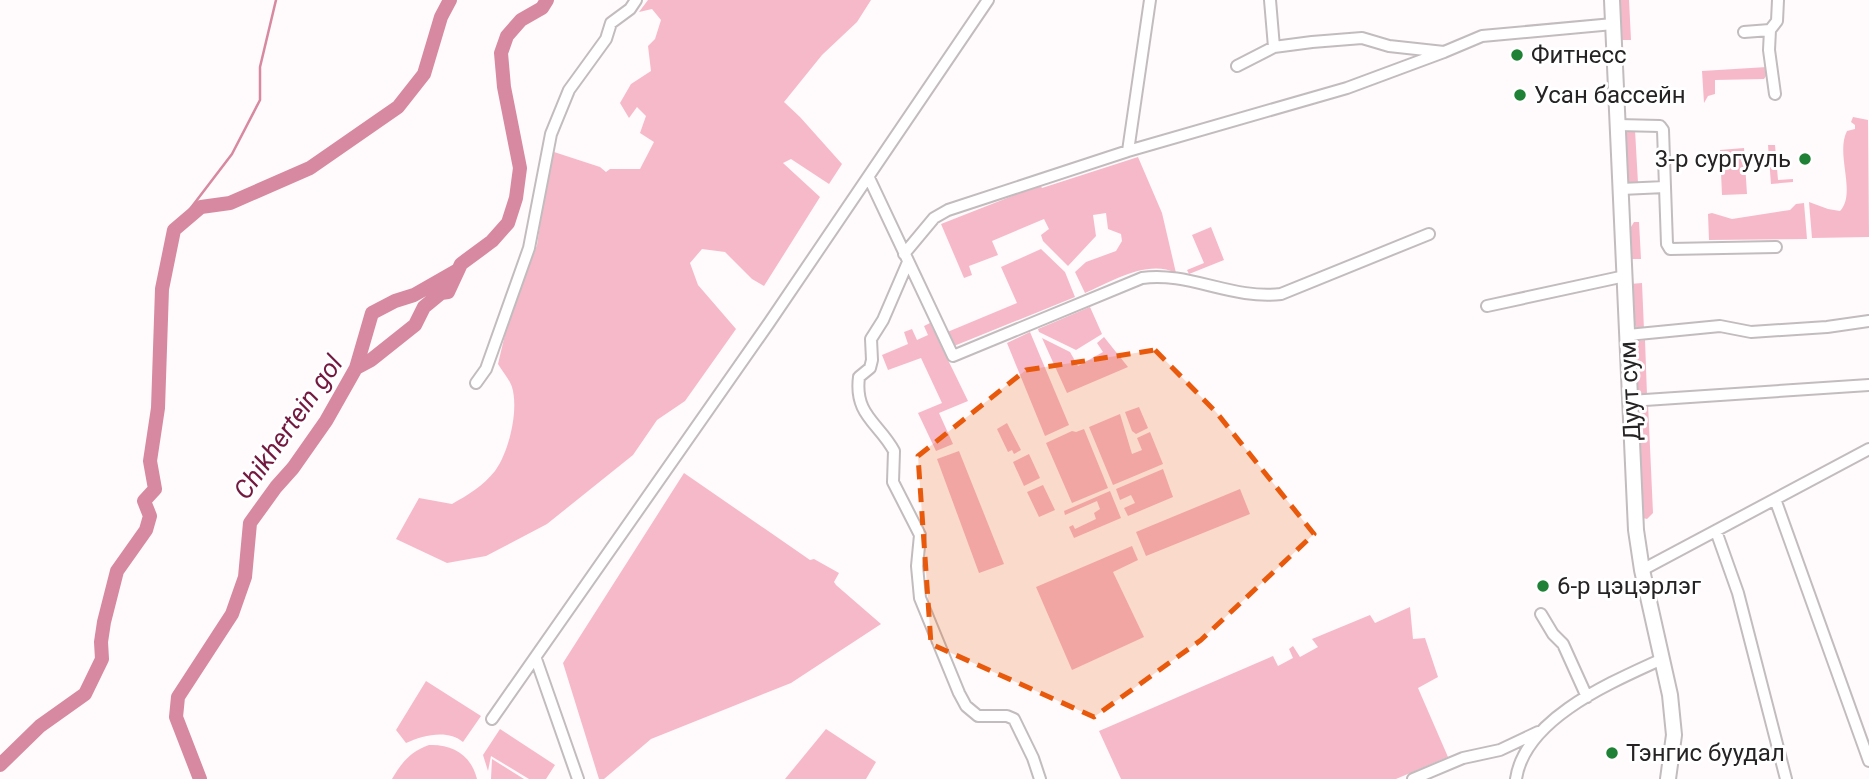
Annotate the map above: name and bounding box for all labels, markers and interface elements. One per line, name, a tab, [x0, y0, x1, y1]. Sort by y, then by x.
place label: Фитнесс	[1531, 41, 1627, 69]
marker: Фитнесс	[1509, 47, 1525, 63]
place label: Усан бассейн	[1534, 81, 1686, 109]
marker: Усан бассейн	[1512, 87, 1528, 103]
place label: 3-р сургууль	[1655, 145, 1791, 173]
marker: 3-р сургууль	[1797, 151, 1813, 167]
street label: Дуут сум	[1613, 340, 1647, 442]
water label: Chikhertein gol	[227, 349, 349, 505]
place label: 6-р цэцэрлэг	[1557, 572, 1701, 600]
marker: 6-р цэцэрлэг	[1535, 578, 1551, 594]
place label: Тэнгис буудал	[1626, 739, 1785, 767]
marker: Тэнгис буудал	[1604, 745, 1620, 761]

